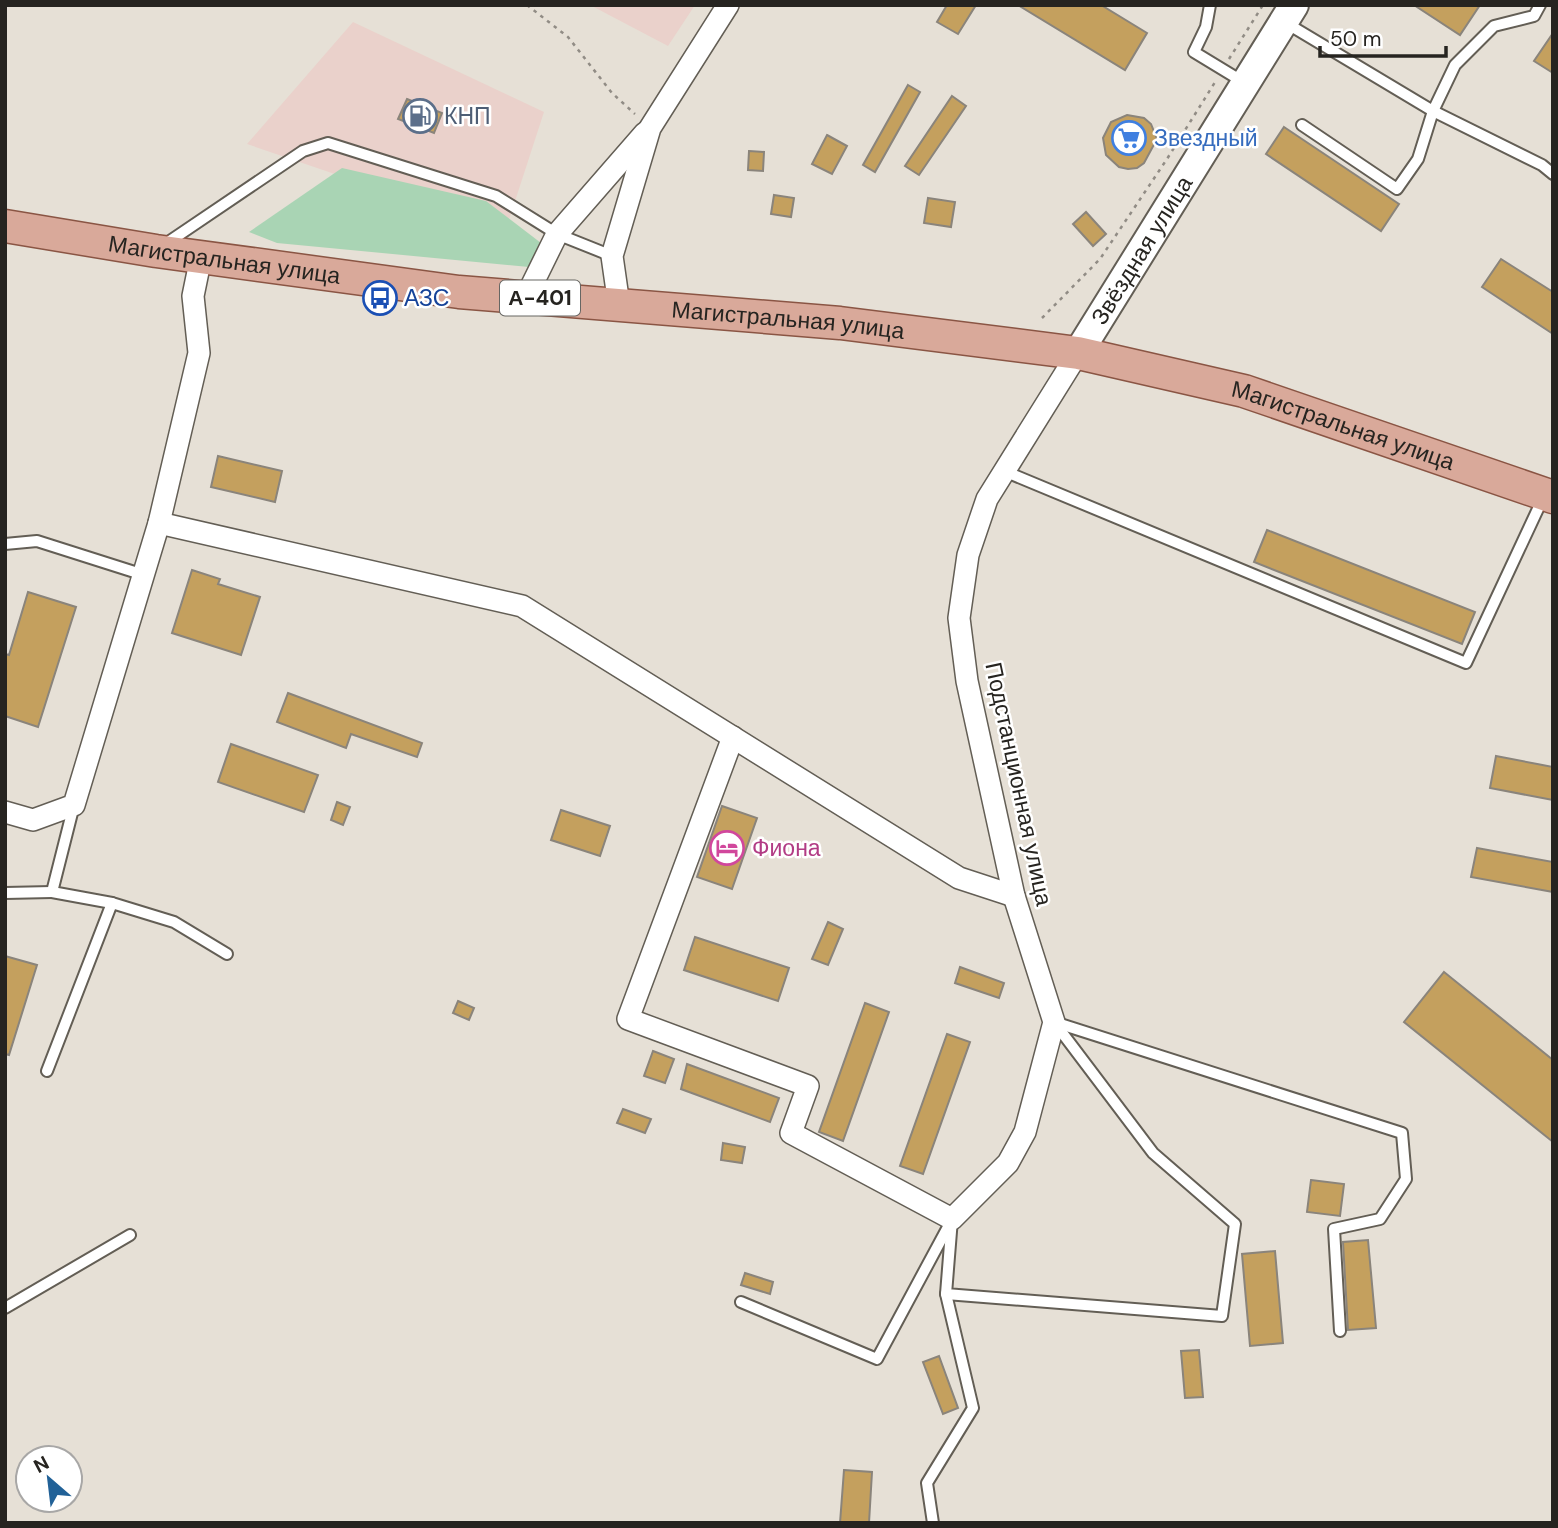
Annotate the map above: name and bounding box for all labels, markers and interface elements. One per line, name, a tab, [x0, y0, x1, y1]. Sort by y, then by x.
scale bar	[1320, 14, 1446, 58]
text: 50 m	[1330, 25, 1381, 53]
fuel station icon: КНП	[401, 97, 439, 135]
place label: КНП	[444, 101, 491, 131]
supermarket icon: Звездный	[1110, 119, 1148, 157]
place label: Звездный	[1154, 123, 1258, 153]
street label: Звёздная улица	[1084, 170, 1199, 330]
street label: Магистральная улица	[106, 228, 342, 291]
bus stop icon: АЗС	[361, 279, 399, 317]
road number: А-401	[500, 280, 580, 316]
place label: АЗС	[404, 283, 449, 313]
street label: Магистральная улица	[670, 294, 906, 346]
street label: Магистральная улица	[1229, 374, 1459, 477]
street label: Подстанционная улица	[979, 659, 1060, 909]
hotel icon: Фиона	[708, 829, 746, 867]
place label: Фиона	[752, 833, 821, 863]
north arrow	[14, 1444, 84, 1514]
text: N	[29, 1450, 53, 1479]

